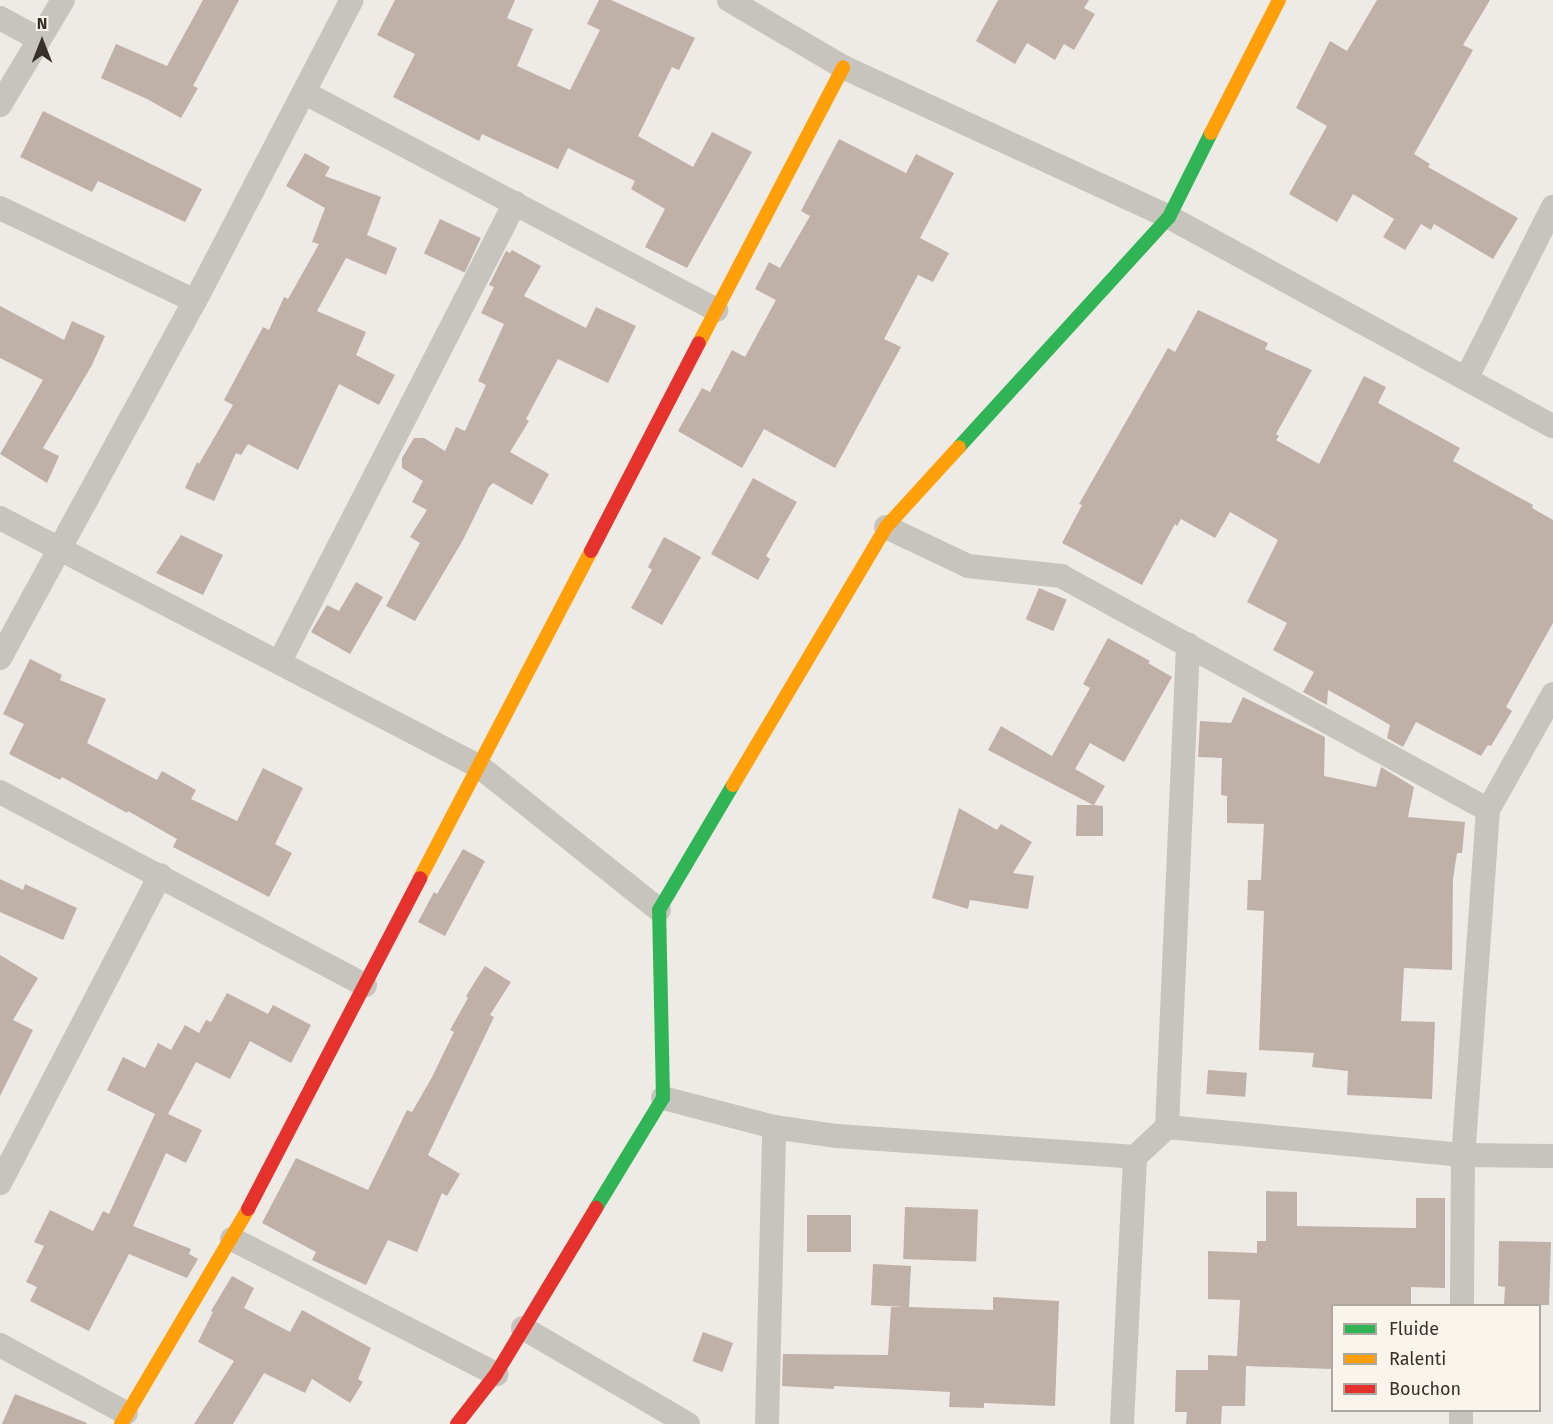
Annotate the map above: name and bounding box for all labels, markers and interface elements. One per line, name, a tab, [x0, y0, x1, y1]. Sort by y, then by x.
north arrow	[12, 12, 72, 72]
text: N	[37, 14, 47, 33]
legend	[1331, 1304, 1541, 1412]
text: Fluide	[1389, 1318, 1439, 1340]
text: Ralenti	[1389, 1348, 1446, 1370]
text: Bouchon	[1389, 1378, 1461, 1400]

